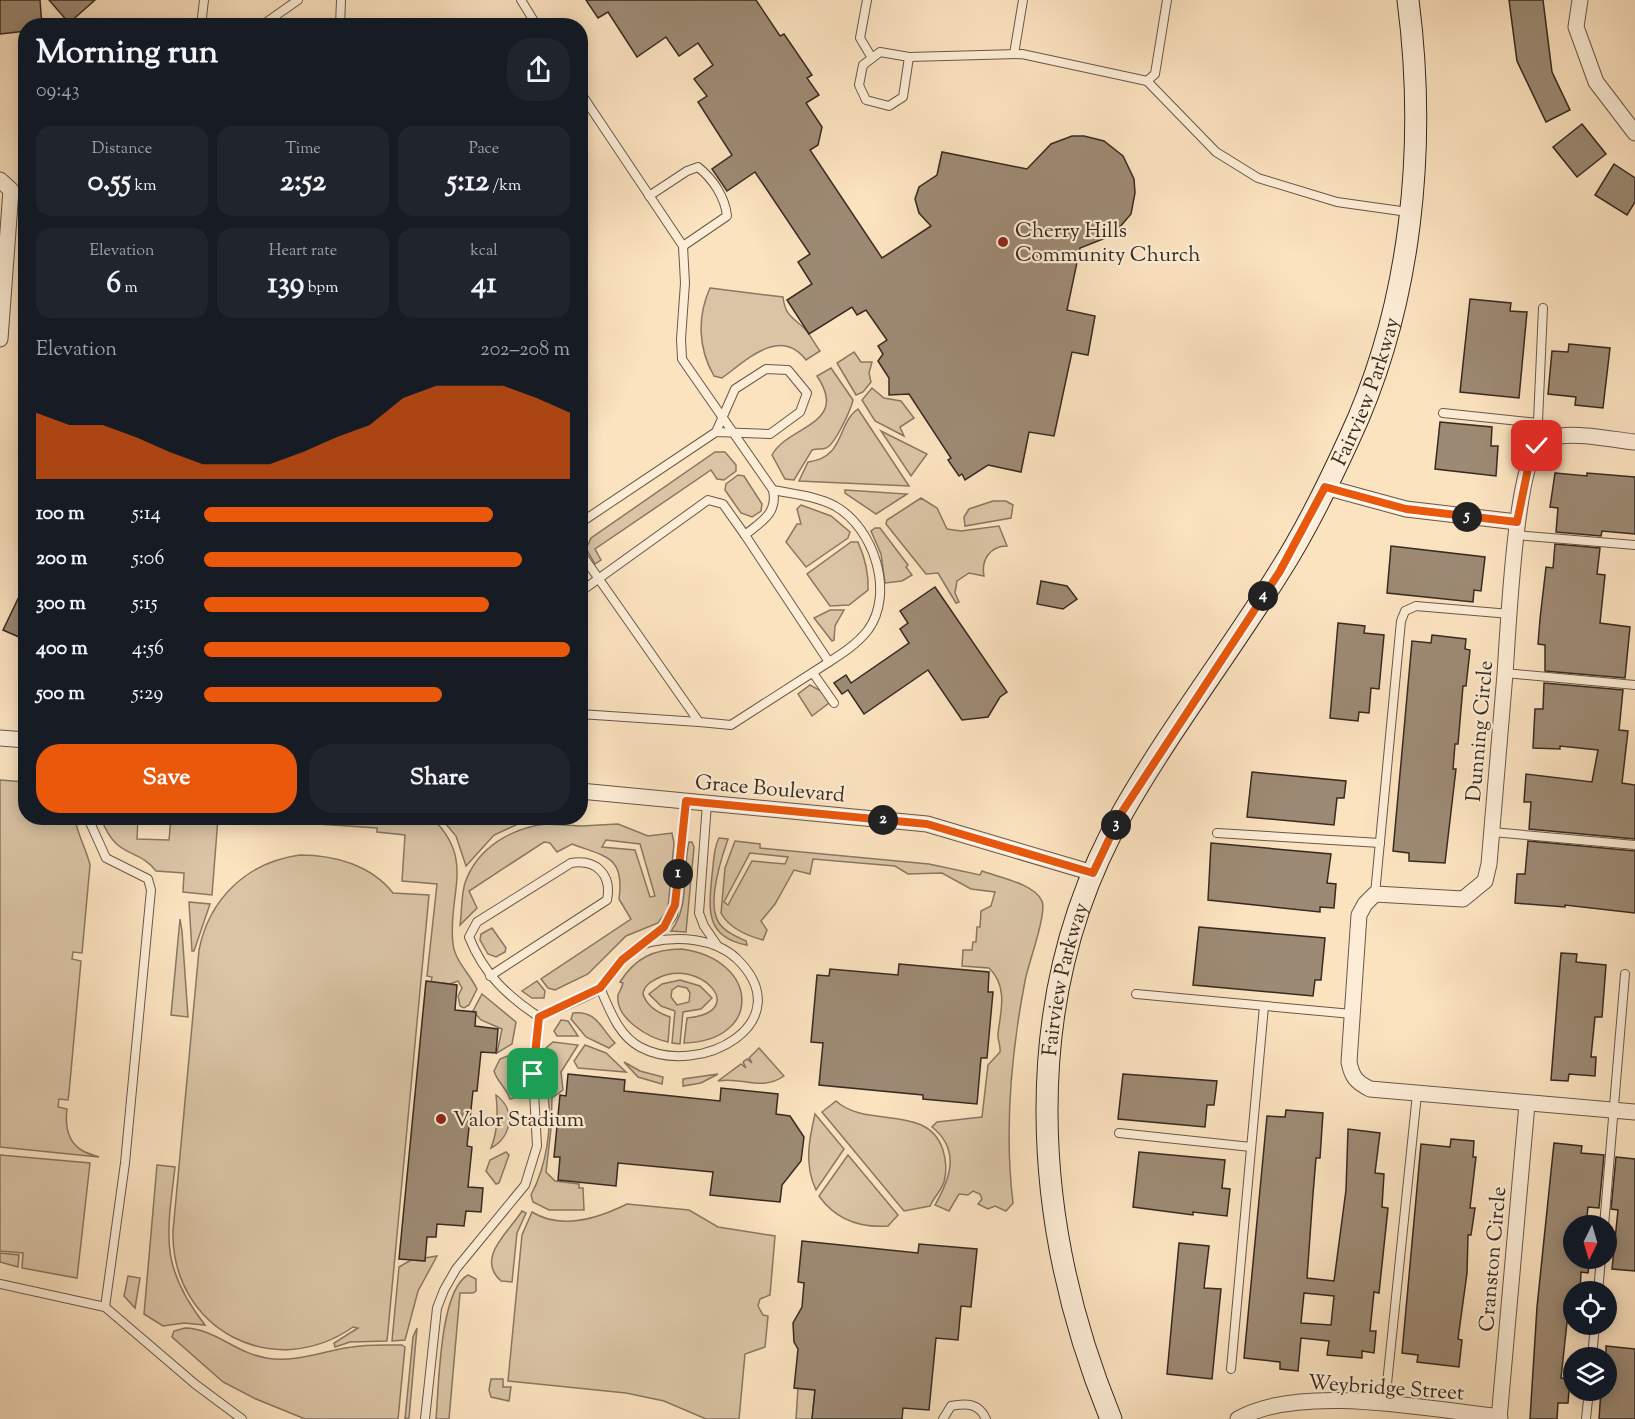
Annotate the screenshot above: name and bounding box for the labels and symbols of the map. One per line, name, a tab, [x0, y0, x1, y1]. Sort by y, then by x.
place label: Cherry Hills Community Church	[1015, 217, 1201, 271]
marker: Cherry Hills Community Church	[996, 235, 1010, 249]
street label: Fairview Parkway	[1326, 314, 1409, 471]
pin	[1511, 420, 1562, 471]
pin: 5	[1452, 502, 1482, 532]
pin: 4	[1248, 581, 1278, 611]
street label: Dunning Circle	[1460, 659, 1502, 803]
street label: Grace Boulevard	[694, 769, 846, 811]
pin: 2	[868, 805, 898, 835]
pin: 3	[1101, 810, 1131, 840]
pin: 1	[663, 859, 693, 889]
street label: Fairview Parkway	[1036, 898, 1098, 1057]
pin	[507, 1048, 558, 1099]
place label: Valor Stadium	[453, 1106, 584, 1136]
marker: Valor Stadium	[434, 1112, 448, 1126]
street label: Cranston Circle	[1473, 1185, 1515, 1333]
north arrow	[1563, 1215, 1617, 1269]
street label: Weybridge Street	[1307, 1369, 1465, 1409]

